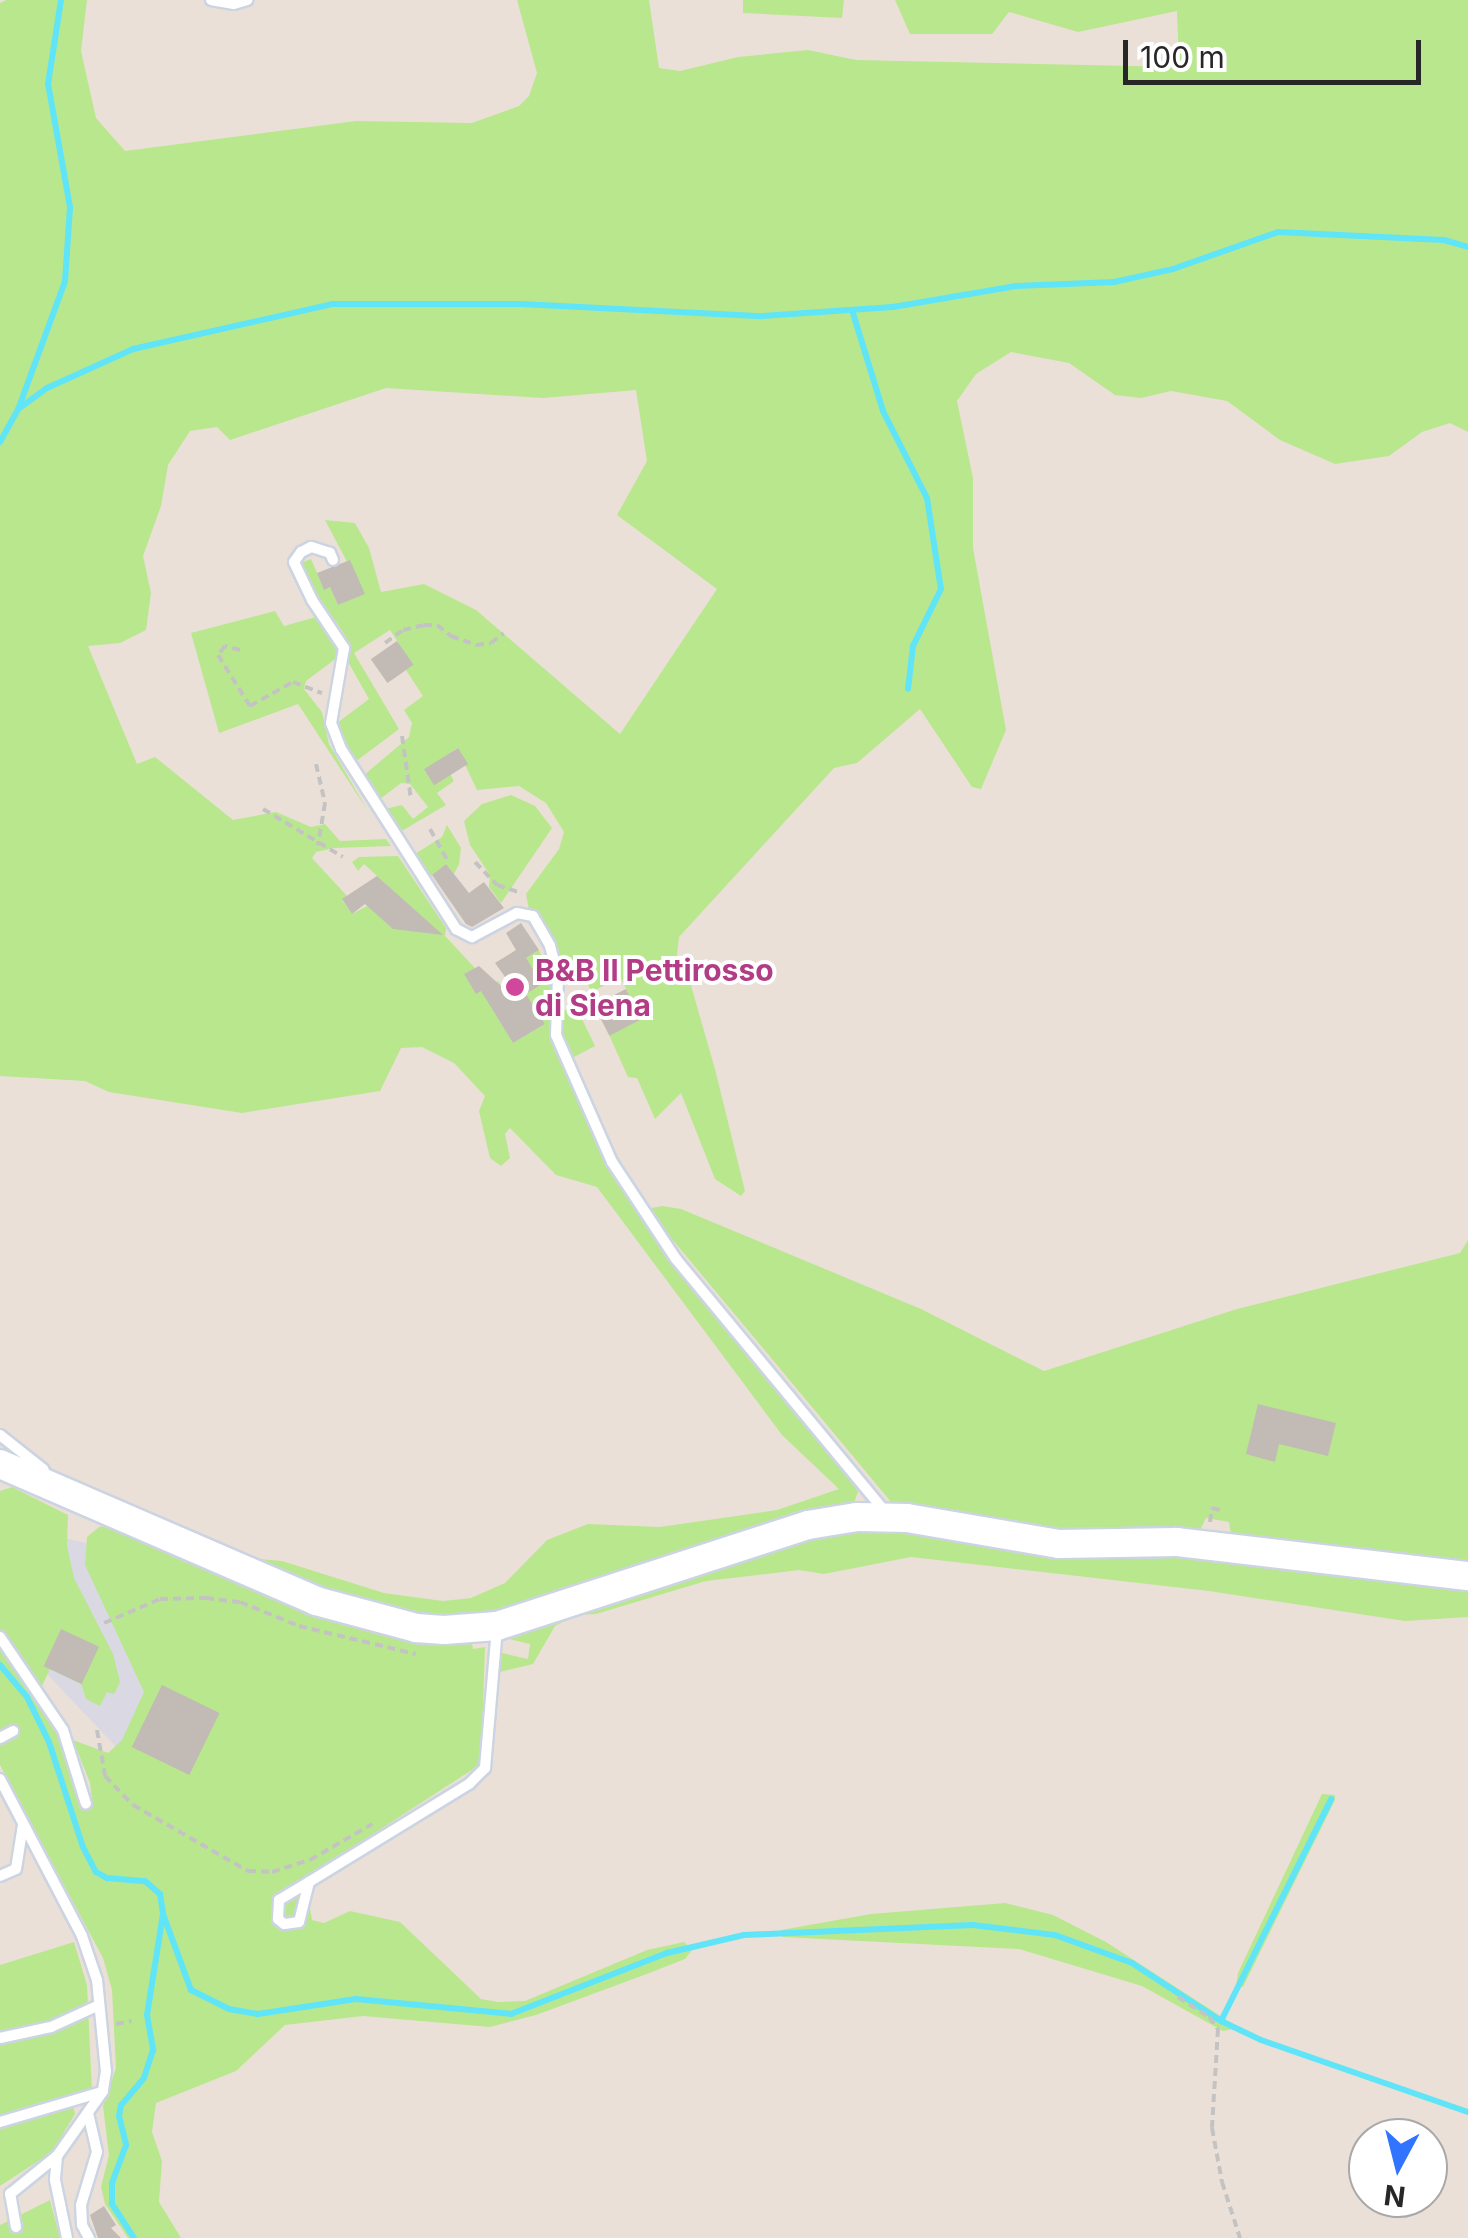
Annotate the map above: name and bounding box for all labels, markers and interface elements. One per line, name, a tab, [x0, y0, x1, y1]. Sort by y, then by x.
scale bar	[1128, 20, 1426, 82]
text: 100 m	[1140, 39, 1225, 75]
place label: B&B Il Pettirosso di Siena	[535, 952, 774, 1022]
marker: B&B Il Pettirosso di Siena	[504, 976, 526, 998]
north arrow	[1348, 2118, 1448, 2218]
text: N	[1382, 2178, 1407, 2214]

